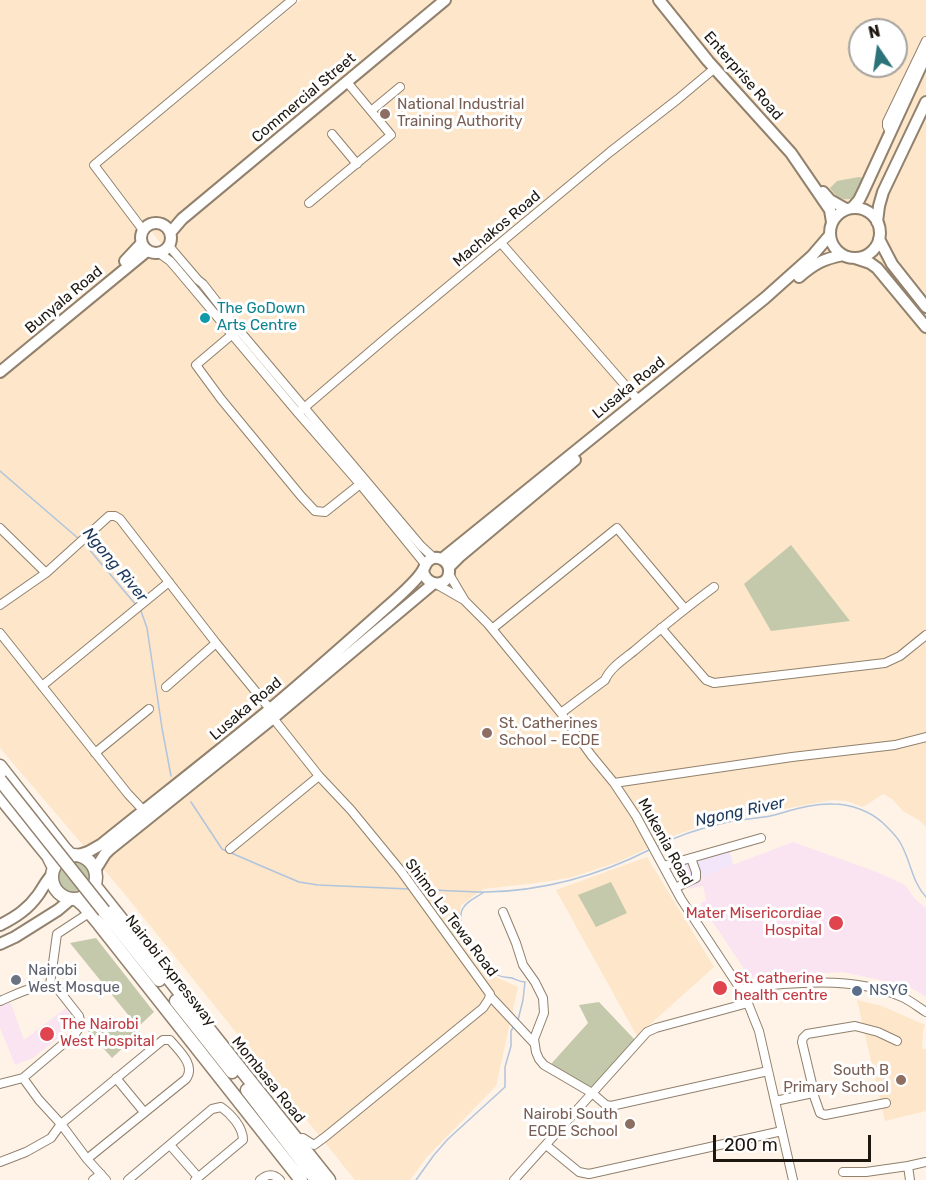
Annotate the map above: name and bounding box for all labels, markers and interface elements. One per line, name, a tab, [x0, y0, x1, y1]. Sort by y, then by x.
north arrow	[848, 18, 908, 78]
text: N	[867, 21, 882, 42]
street label: Enterprise Road	[700, 28, 786, 124]
street label: Commercial Street	[248, 49, 360, 147]
place label: National Industrial Training Authority	[397, 96, 524, 131]
marker: National Industrial Training Authority	[378, 107, 392, 121]
street label: Machakos Road	[450, 187, 544, 271]
street label: Bunyala Road	[22, 262, 106, 338]
place label: The GoDown Arts Centre	[217, 300, 305, 335]
marker: The GoDown Arts Centre	[198, 311, 212, 325]
street label: Lusaka Road	[589, 353, 669, 423]
water label: Ngong River	[78, 524, 152, 606]
street label: Lusaka Road	[206, 674, 286, 744]
place label: St. Catherines School - ECDE	[499, 715, 600, 750]
marker: St. Catherines School - ECDE	[480, 726, 494, 740]
water label: Ngong River	[693, 793, 787, 831]
street label: Mukenia Road	[634, 795, 696, 889]
street label: Shimo La Tewa Road	[401, 856, 501, 980]
place label: Mater Misericordiae Hospital	[686, 905, 822, 940]
street label: Nairobi Expressway	[121, 912, 219, 1030]
marker: Mater Misericordiae Hospital	[827, 914, 845, 932]
place label: Nairobi West Mosque	[28, 962, 120, 997]
place label: St. catherine health centre	[734, 970, 828, 1005]
marker: Nairobi West Mosque	[9, 973, 23, 987]
marker: St. catherine health centre	[711, 979, 729, 997]
place label: NSYG	[869, 982, 908, 1000]
marker: NSYG	[850, 984, 864, 998]
place label: The Nairobi West Hospital	[60, 1016, 155, 1051]
marker: The Nairobi West Hospital	[38, 1025, 56, 1043]
street label: Mombasa Road	[228, 1033, 308, 1127]
place label: South B Primary School	[783, 1062, 889, 1097]
marker: South B Primary School	[894, 1073, 908, 1087]
place label: Nairobi South ECDE School	[523, 1106, 618, 1141]
marker: Nairobi South ECDE School	[623, 1117, 637, 1131]
scale bar	[716, 1123, 874, 1161]
text: 200 m	[724, 1134, 778, 1156]

